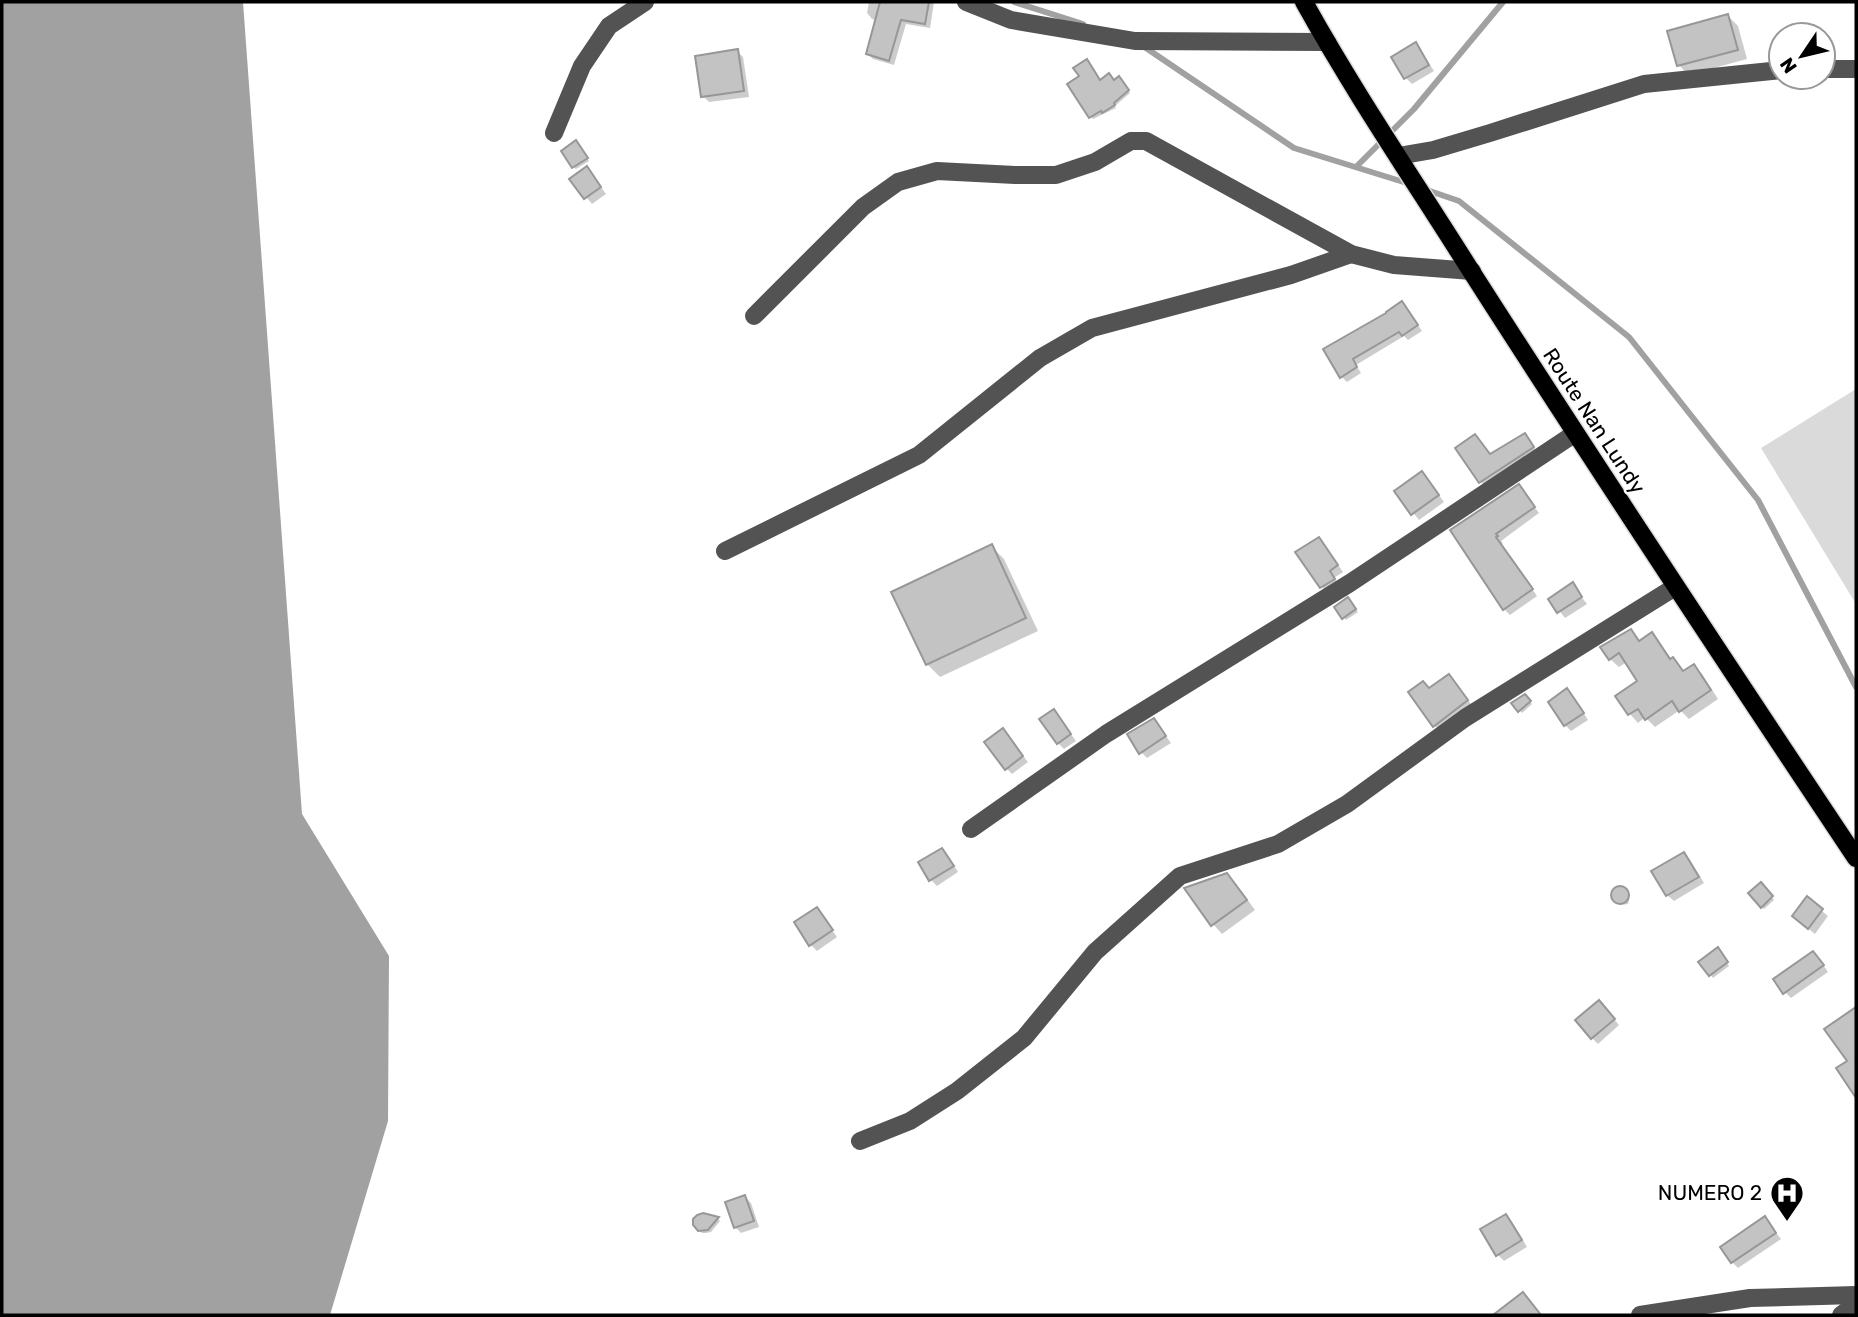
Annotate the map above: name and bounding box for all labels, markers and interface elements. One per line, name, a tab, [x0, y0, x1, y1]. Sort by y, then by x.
north arrow	[1767, 21, 1837, 91]
text: N	[1775, 53, 1802, 78]
street label: Route Nan Lundy	[1538, 343, 1651, 499]
hospital icon: NUMERO 2	[1768, 1174, 1806, 1223]
place label: NUMERO 2	[1658, 1180, 1762, 1205]

